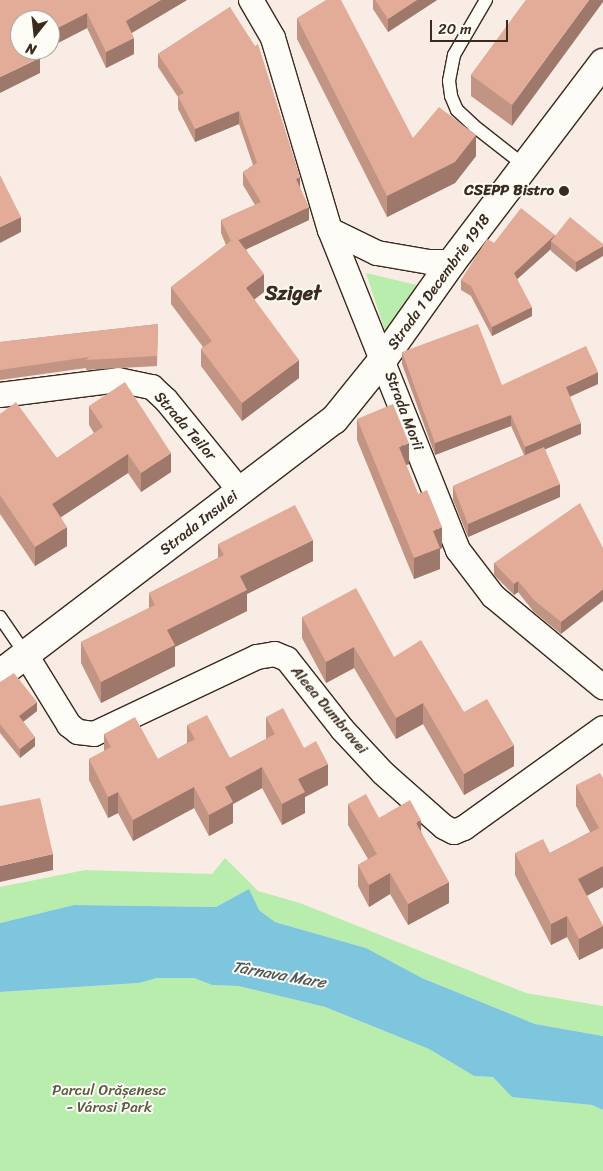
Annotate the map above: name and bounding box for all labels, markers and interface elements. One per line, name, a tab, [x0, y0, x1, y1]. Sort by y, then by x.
north arrow	[10, 10, 60, 60]
scale bar	[433, 10, 510, 42]
text: 20 m	[438, 16, 472, 42]
text: N	[23, 36, 39, 62]
place label: CSEPP Bistro	[464, 182, 554, 200]
marker: CSEPP Bistro	[558, 185, 570, 197]
street label: Strada 1 Decembrie 1918	[384, 210, 494, 354]
district label: Sziget	[265, 281, 321, 305]
street label: Strada Morii	[381, 369, 427, 453]
street label: Strada Teilor	[150, 388, 220, 464]
street label: Strada Insulei	[156, 487, 242, 559]
street label: Aleea Dumbravei	[287, 662, 371, 758]
water label: Târnava Mare	[231, 957, 327, 993]
park label: Parcul Orășenesc - Városi Park	[52, 1081, 166, 1116]

